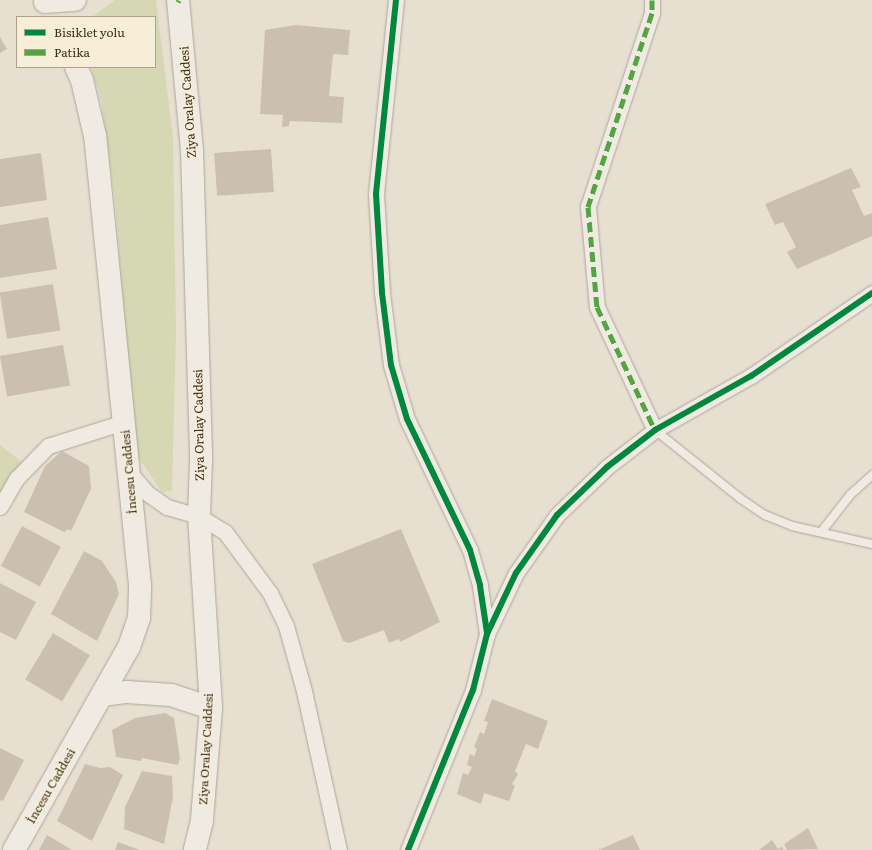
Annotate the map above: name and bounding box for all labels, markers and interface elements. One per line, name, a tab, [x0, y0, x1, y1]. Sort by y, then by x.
legend	[16, 16, 156, 68]
text: Bisiklet yolu	[54, 23, 125, 41]
text: Patika	[54, 43, 90, 61]
street label: Ziya Oralay Caddesi	[177, 46, 199, 158]
street label: Ziya Oralay Caddesi	[191, 369, 207, 481]
street label: İncesu Caddesi	[118, 429, 140, 515]
street label: Ziya Oralay Caddesi	[196, 693, 216, 805]
street label: İncesu Caddesi	[24, 746, 78, 826]

